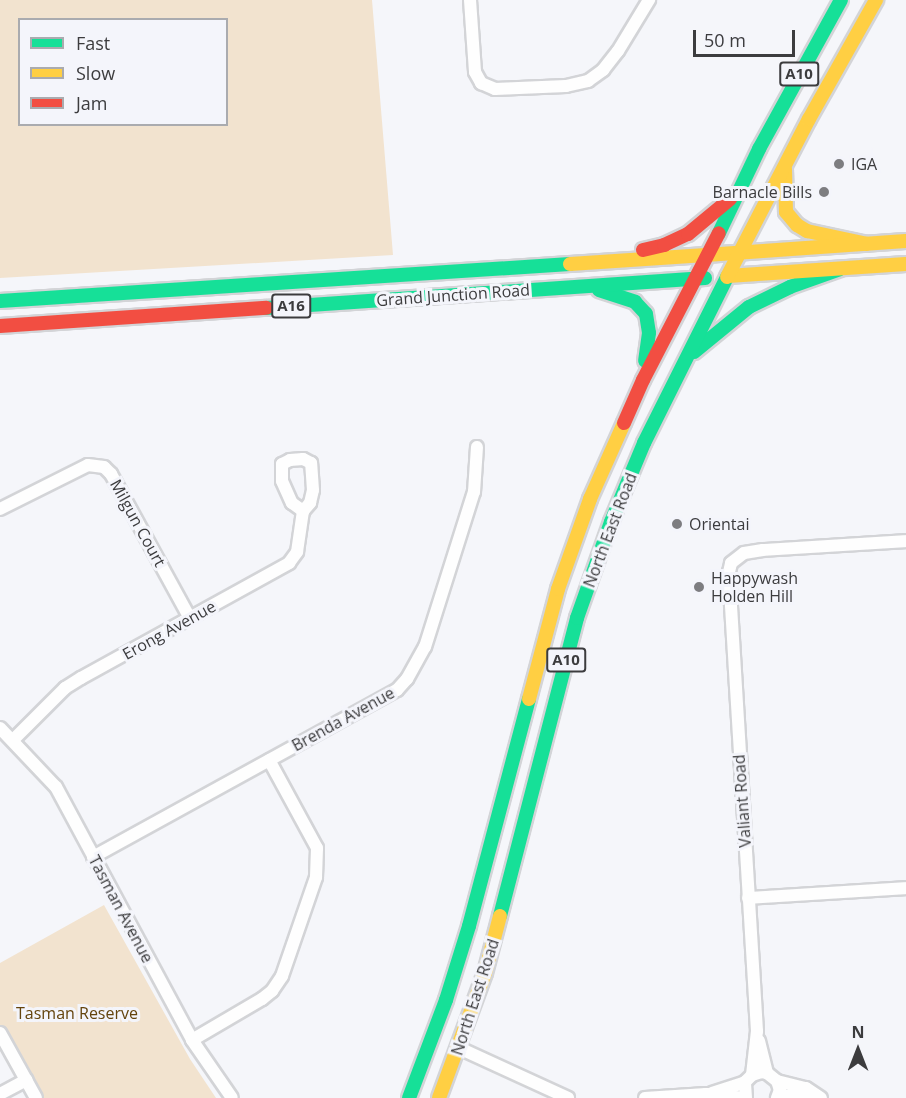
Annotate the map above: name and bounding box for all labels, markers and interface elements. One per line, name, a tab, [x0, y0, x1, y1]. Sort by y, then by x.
legend	[18, 18, 228, 126]
scale bar	[696, 18, 798, 56]
text: 50 m	[704, 28, 746, 52]
text: Fast	[76, 31, 110, 55]
text: Slow	[76, 61, 115, 85]
road number: A10	[778, 62, 820, 86]
text: Jam	[76, 91, 108, 115]
place label: IGA	[851, 154, 877, 174]
marker: IGA	[832, 157, 846, 171]
place label: Barnacle Bills	[713, 182, 812, 202]
marker: Barnacle Bills	[817, 185, 831, 199]
street label: Grand Junction Road	[376, 280, 530, 310]
road number: A16	[270, 294, 312, 318]
street label: North East Road	[579, 470, 641, 590]
street label: Milgun Court	[106, 476, 170, 570]
place label: Orientai	[689, 514, 749, 534]
marker: Orientai	[670, 517, 684, 531]
place label: Happywash Holden Hill	[711, 568, 798, 606]
marker: Happywash Holden Hill	[692, 580, 706, 594]
street label: Erong Avenue	[119, 597, 219, 663]
road number: A10	[545, 648, 587, 672]
street label: Brenda Avenue	[288, 683, 398, 755]
street label: Valiant Road	[729, 754, 755, 848]
street label: Tasman Avenue	[85, 852, 157, 966]
street label: North East Road	[447, 936, 503, 1058]
park label: Tasman Reserve	[16, 1003, 138, 1023]
north arrow	[828, 1020, 888, 1080]
text: N	[851, 1021, 865, 1043]

